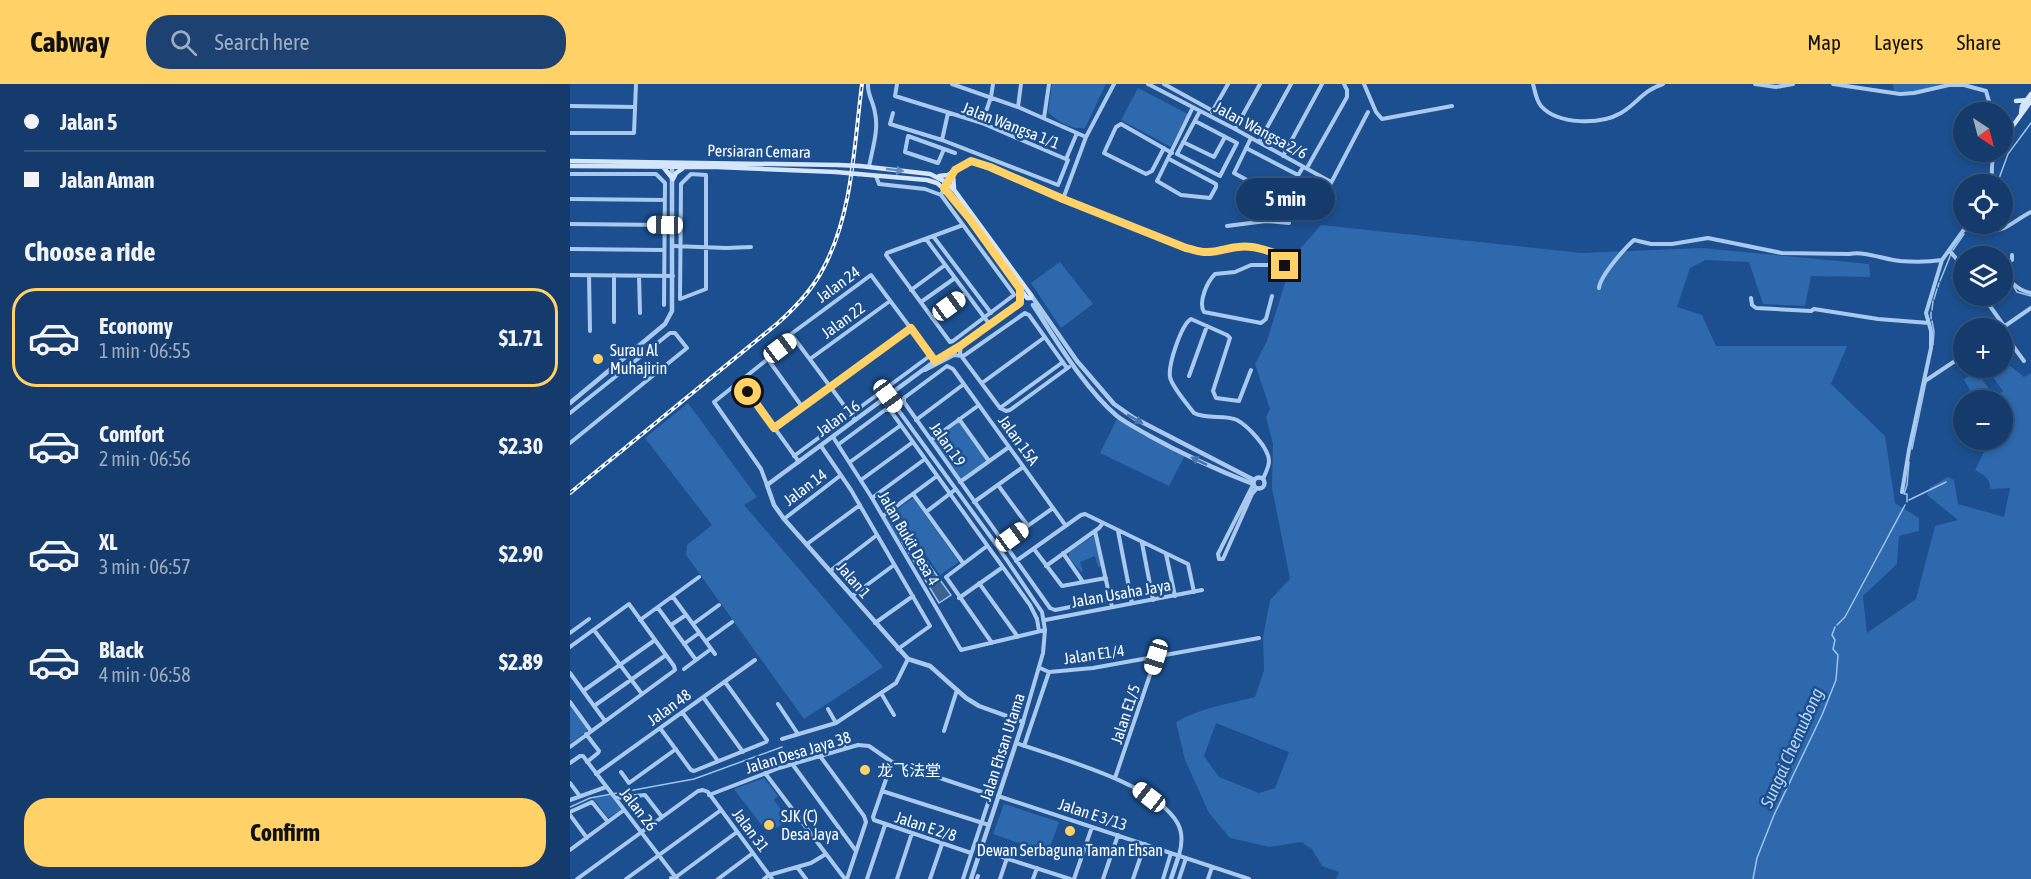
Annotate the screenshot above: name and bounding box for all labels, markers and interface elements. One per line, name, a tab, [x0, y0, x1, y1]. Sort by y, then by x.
search box	[146, 15, 566, 69]
text: Cabway	[30, 26, 110, 58]
icon: search	[167, 26, 200, 59]
text: Search here	[215, 29, 310, 55]
text: Map	[1807, 30, 1841, 54]
text: Layers	[1874, 30, 1924, 54]
text: Share	[1957, 30, 2001, 54]
street label: Jalan Wangsa 1/1	[959, 98, 1062, 153]
street label: Jalan Wangsa 2/6	[1211, 98, 1311, 163]
north arrow	[1953, 102, 2013, 162]
map controls	[1953, 102, 2013, 450]
text: Jalan 5	[60, 109, 117, 135]
street label: Persiaran Cemara	[707, 141, 811, 161]
one-way arrow	[885, 166, 904, 175]
text: Jalan Aman	[60, 167, 155, 193]
button: locate	[1953, 174, 2013, 234]
callout: 5 min	[1236, 179, 1334, 221]
text: 5 min	[1265, 187, 1306, 210]
car	[647, 216, 683, 234]
text: Choose a ride	[24, 236, 156, 267]
button: layers	[1953, 246, 2013, 306]
route end	[1271, 252, 1298, 279]
street label: Jalan 24	[813, 262, 863, 306]
car	[929, 288, 969, 324]
street label: Jalan 22	[818, 298, 868, 342]
icon: car	[27, 311, 81, 365]
text: Economy	[99, 313, 173, 339]
button: +	[1953, 318, 2013, 378]
text: $1.71	[499, 325, 543, 351]
car	[760, 330, 800, 366]
text: 1 min · 06:55	[99, 339, 191, 362]
place label: Surau Al Muhajirin	[610, 341, 667, 378]
marker: Surau Al Muhajirin	[591, 352, 605, 366]
car	[870, 376, 906, 416]
route start	[734, 378, 761, 405]
button: −	[1953, 390, 2013, 450]
street label: Jalan 16	[813, 396, 863, 440]
street label: Jalan 15A	[995, 412, 1043, 469]
one-way arrow	[1127, 414, 1144, 424]
icon: car	[27, 419, 81, 473]
street label: Jalan 19	[927, 419, 969, 469]
text: Comfort	[99, 421, 164, 447]
text: $2.30	[499, 433, 543, 459]
text: 2 min · 06:56	[99, 447, 191, 470]
one-way arrow	[1191, 456, 1208, 466]
street label: Jalan 14	[780, 465, 830, 509]
street label: Jalan Bukit Desa 4	[875, 488, 943, 588]
car	[992, 519, 1032, 555]
icon: car	[27, 527, 81, 581]
text: XL	[99, 529, 117, 555]
text: $2.90	[499, 541, 543, 567]
text: 3 min · 06:57	[99, 555, 191, 578]
street label: Jalan 1	[834, 558, 874, 602]
street label: Jalan Usaha Jaya	[1070, 575, 1172, 612]
icon: car	[27, 635, 81, 689]
text: Black	[99, 637, 143, 663]
car	[1142, 637, 1170, 677]
street label: Jalan E1/4	[1062, 641, 1126, 667]
text: $2.89	[499, 649, 543, 675]
text: 4 min · 06:58	[99, 663, 191, 686]
street label: Jalan E1/5	[1107, 682, 1143, 746]
street label: Jalan 48	[644, 685, 694, 729]
water label: Sungai Chemubong	[1755, 685, 1827, 812]
street label: Jalan Ehsan Utama	[976, 691, 1028, 803]
street label: Jalan Desa Jaya 38	[743, 727, 853, 778]
place label: 龙飞法堂	[877, 761, 941, 779]
marker: 龙飞法堂	[858, 763, 872, 777]
car	[1129, 779, 1169, 815]
street label: Jalan 26	[617, 784, 661, 834]
street label: Jalan E 3/13	[1056, 794, 1130, 834]
button: Confirm	[24, 798, 546, 867]
street label: Jalan 31	[729, 805, 773, 855]
place label: SJK (C) Desa Jaya	[781, 807, 839, 844]
street label: Jalan E 2/8	[893, 808, 959, 844]
marker: SJK (C) Desa Jaya	[762, 818, 776, 832]
marker: Dewan Serbaguna Taman Ehsan	[1063, 824, 1077, 838]
place label: Dewan Serbaguna Taman Ehsan	[977, 841, 1163, 860]

